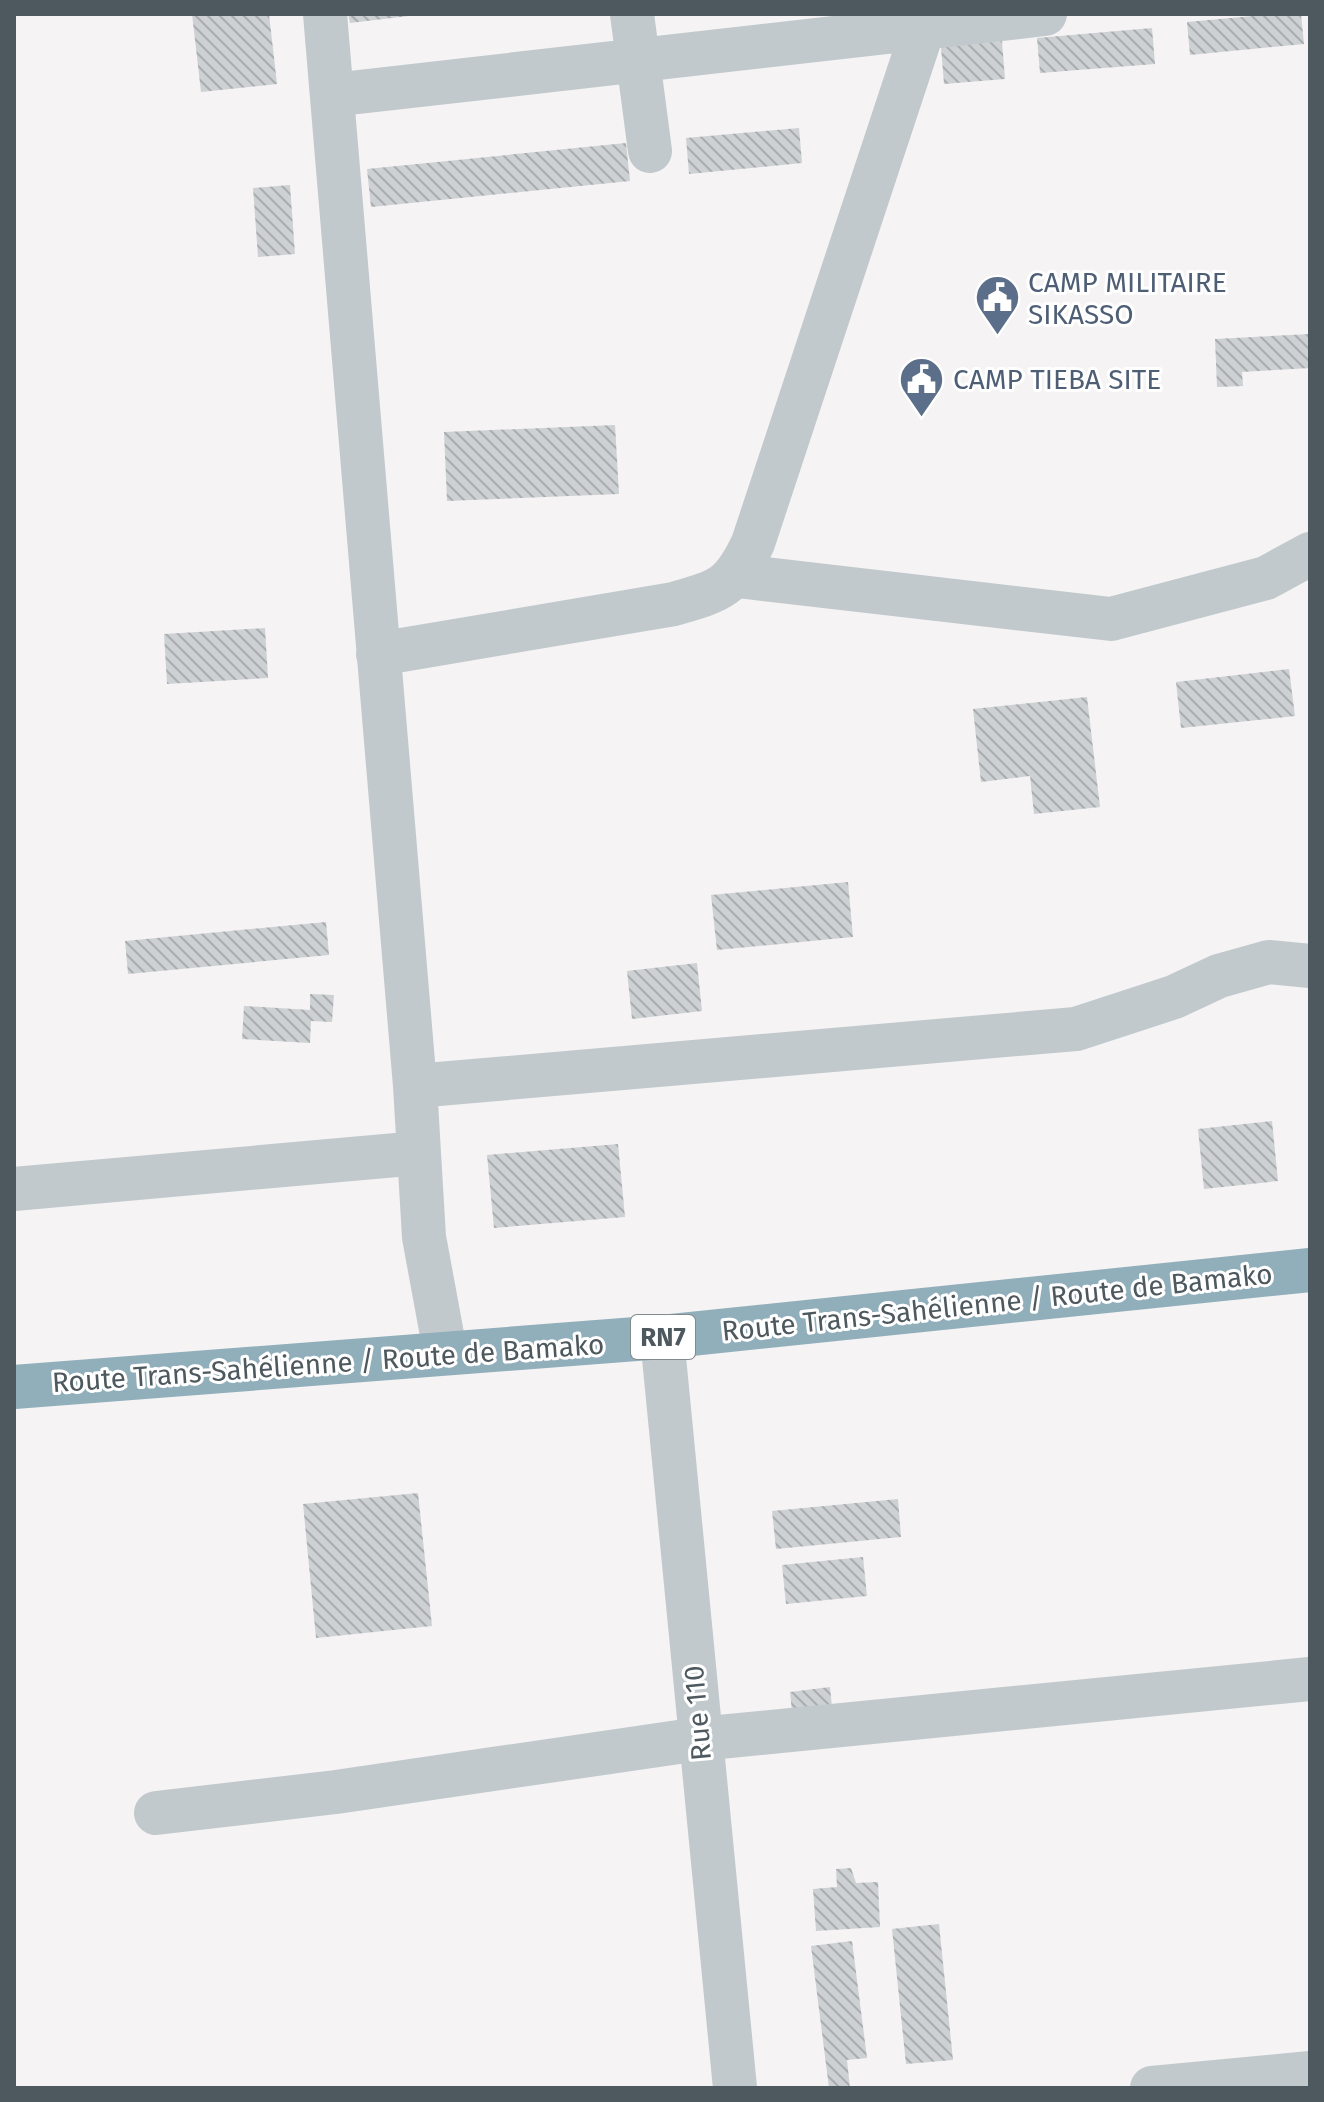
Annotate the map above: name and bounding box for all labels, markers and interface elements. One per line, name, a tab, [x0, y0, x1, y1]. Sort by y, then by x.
place label: CAMP MILITAIRE SIKASSO	[1028, 266, 1227, 331]
public building icon: CAMP MILITAIRE SIKASSO	[973, 274, 1021, 337]
public building icon: CAMP TIEBA SITE	[898, 355, 946, 418]
place label: CAMP TIEBA SITE	[953, 363, 1161, 396]
street label: Route Trans-Sahélienne / Route de Bamako	[720, 1257, 1274, 1348]
road number: RN7	[631, 1315, 695, 1359]
street label: Route Trans-Sahélienne / Route de Bamako	[51, 1328, 605, 1399]
street label: Rue 110	[677, 1664, 718, 1762]

